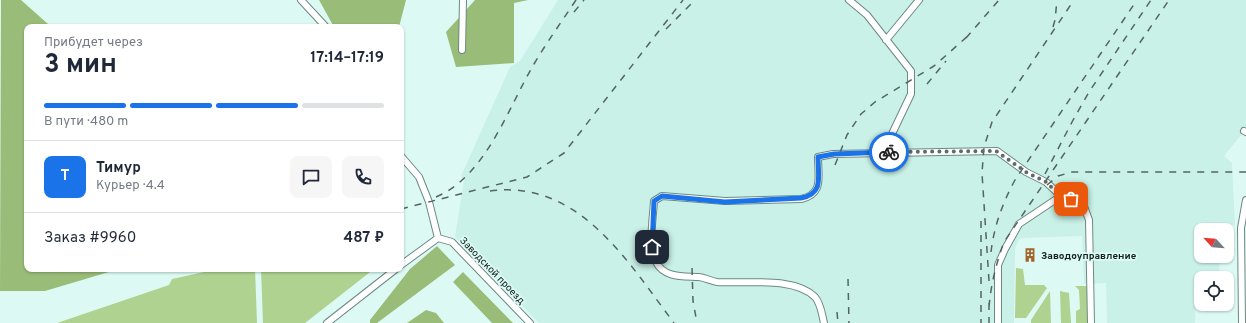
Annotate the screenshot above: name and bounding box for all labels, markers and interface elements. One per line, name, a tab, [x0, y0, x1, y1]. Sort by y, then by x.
text: Прибудет через	[44, 35, 143, 51]
text: 3 мин	[44, 49, 117, 82]
text: 17:14–17:19	[310, 49, 384, 68]
text: В пути · 480 m	[44, 114, 128, 130]
courier	[869, 132, 909, 172]
icon: bike	[878, 141, 900, 163]
button: chat	[290, 156, 332, 198]
button: phone	[342, 156, 384, 198]
text: Тимур	[96, 159, 141, 178]
text: Т	[60, 167, 70, 186]
text: Курьер · 4.4	[96, 178, 165, 194]
pin	[1054, 182, 1088, 216]
icon: bag	[1060, 188, 1082, 210]
north arrow	[1194, 223, 1234, 263]
map controls	[1194, 223, 1234, 311]
text: Заказ #9960	[44, 229, 136, 248]
text: 487 ₽	[344, 229, 384, 248]
pin	[635, 230, 669, 264]
street label: Заводской проезд	[456, 235, 528, 308]
icon: home	[641, 236, 663, 258]
building icon: Заводоуправление	[1022, 247, 1038, 263]
place label: Заводоуправление	[1041, 250, 1137, 263]
button: locate	[1194, 271, 1234, 311]

